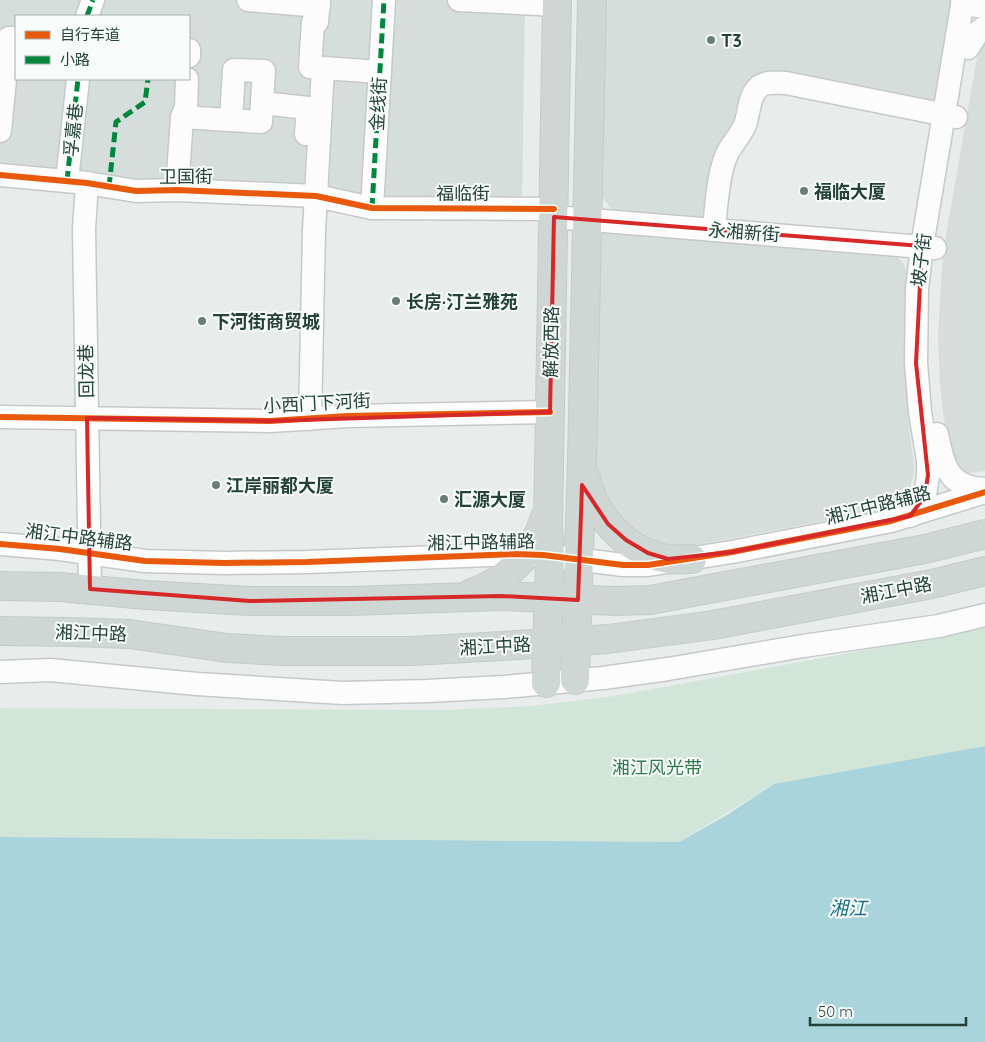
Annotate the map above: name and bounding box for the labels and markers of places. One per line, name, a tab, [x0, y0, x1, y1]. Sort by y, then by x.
place label: T3	[721, 29, 742, 52]
marker: T3	[705, 34, 717, 46]
place label: 福临大厦	[814, 180, 886, 203]
marker: 福临大厦	[798, 185, 810, 197]
place label: 长房·汀兰雅苑	[406, 290, 518, 313]
marker: 长房·汀兰雅苑	[390, 295, 402, 307]
place label: 下河街商贸城	[212, 310, 320, 333]
marker: 下河街商贸城	[196, 315, 208, 327]
place label: 江岸丽都大厦	[226, 474, 334, 497]
marker: 江岸丽都大厦	[210, 479, 222, 491]
place label: 汇源大厦	[454, 488, 526, 511]
marker: 汇源大厦	[438, 493, 450, 505]

